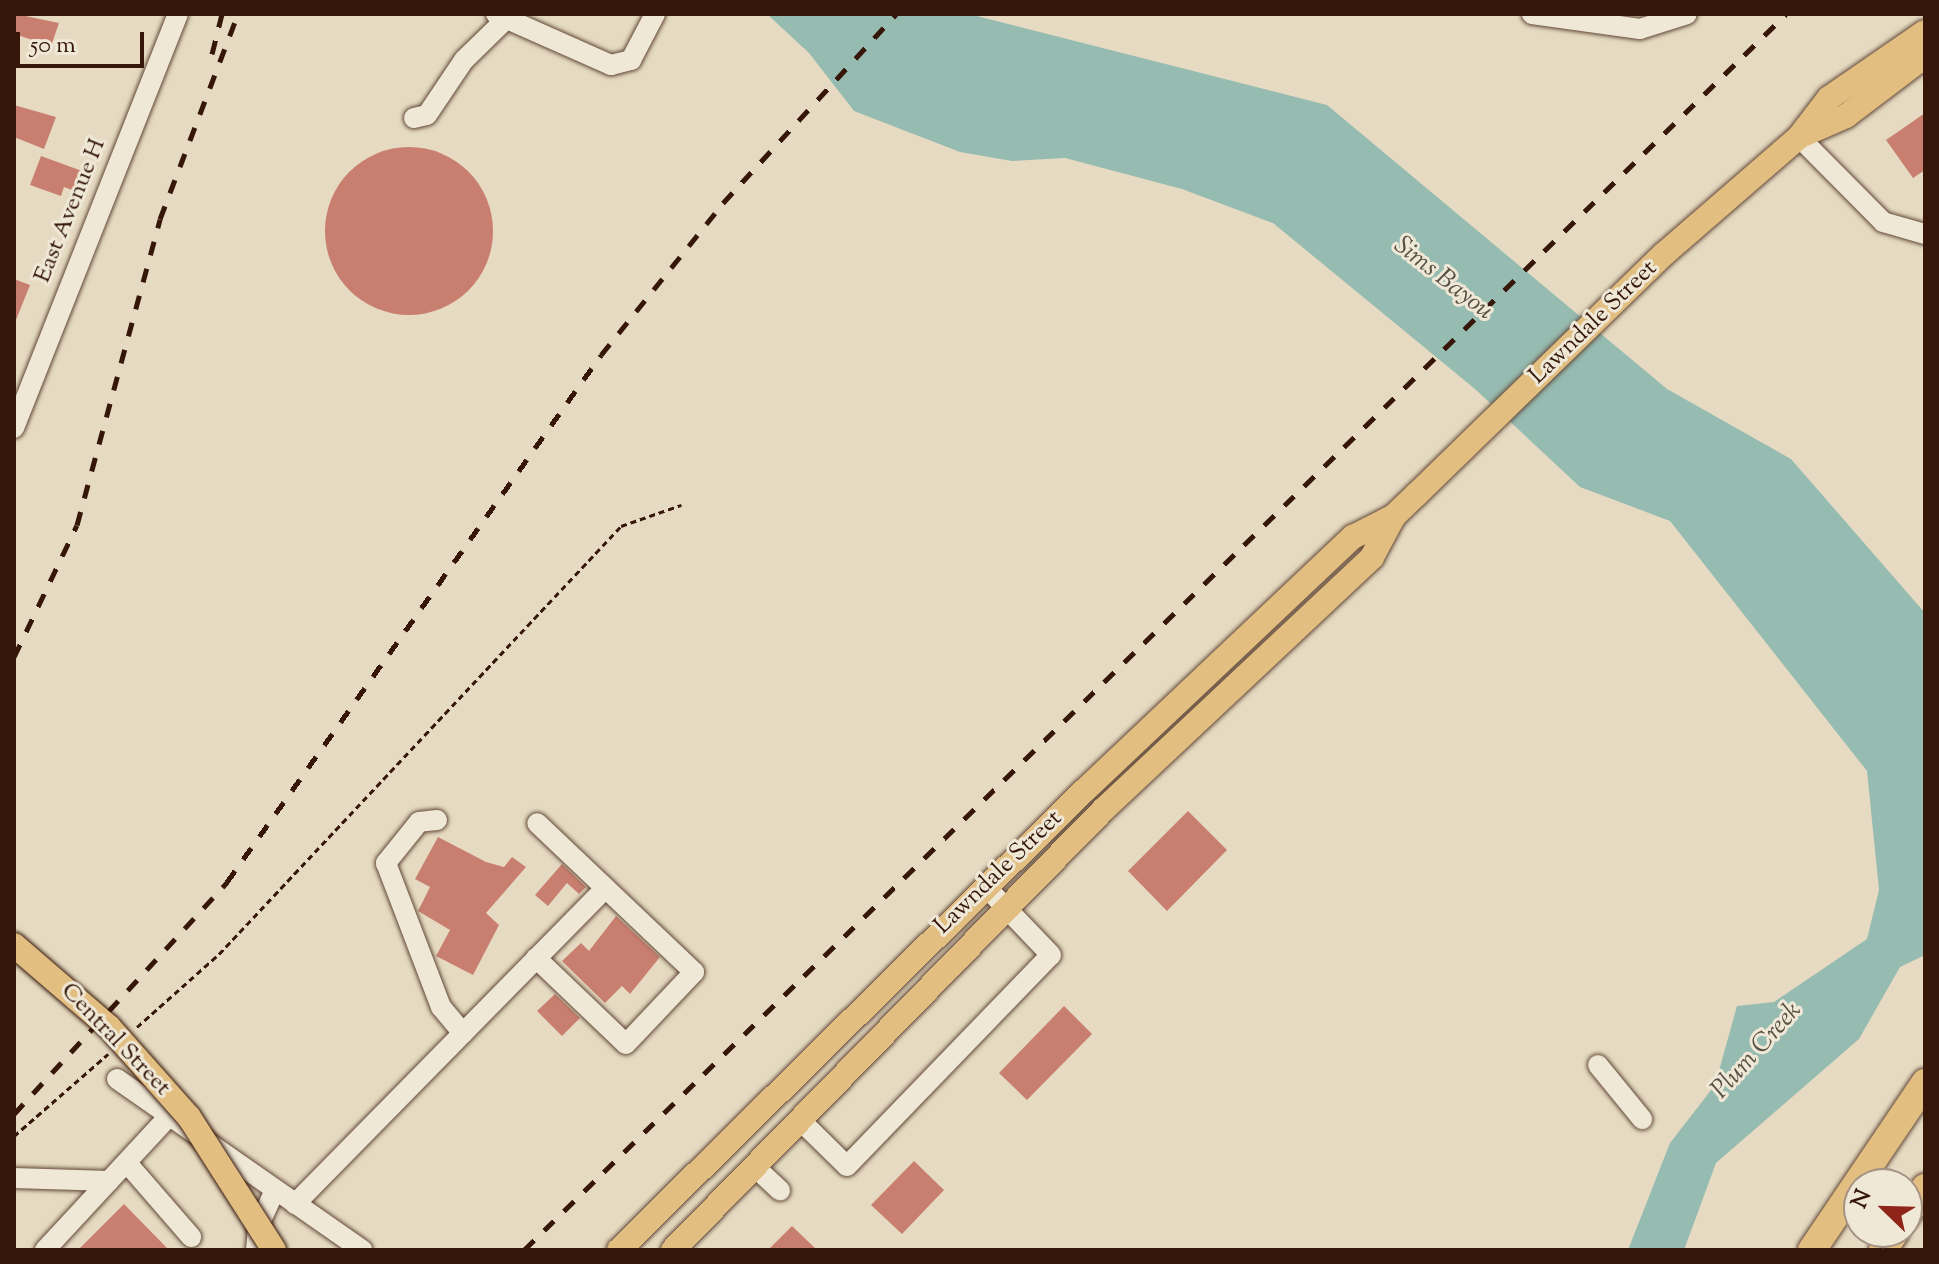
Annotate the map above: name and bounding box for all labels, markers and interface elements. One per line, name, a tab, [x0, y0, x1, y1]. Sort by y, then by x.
scale bar	[20, 16, 148, 66]
text: 50 m	[30, 29, 76, 63]
street label: East Avenue H	[29, 135, 113, 287]
water label: Sims Bayou	[1387, 230, 1499, 328]
street label: Lawndale Street	[1524, 255, 1664, 391]
street label: Lawndale Street	[929, 805, 1069, 941]
street label: Central Street	[54, 978, 176, 1102]
water label: Plum Creek	[1705, 996, 1809, 1106]
north arrow	[1843, 1168, 1923, 1248]
text: N	[1845, 1185, 1881, 1214]

